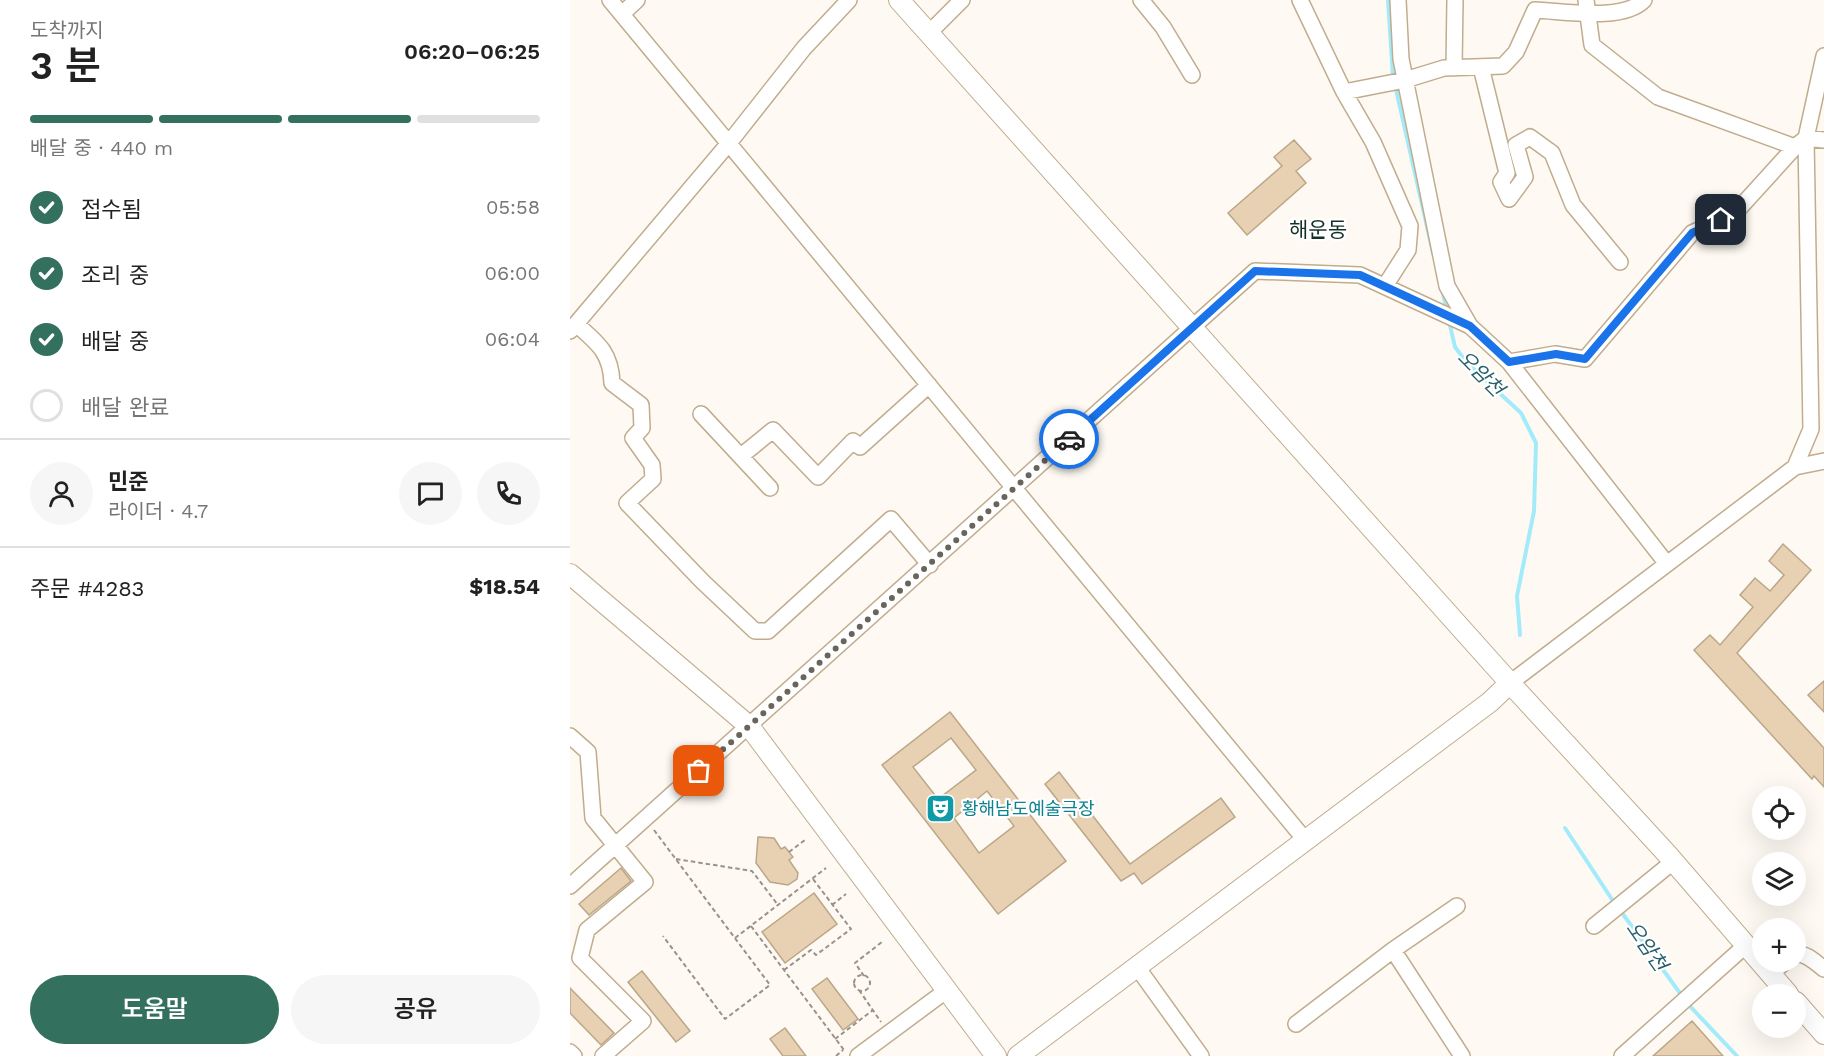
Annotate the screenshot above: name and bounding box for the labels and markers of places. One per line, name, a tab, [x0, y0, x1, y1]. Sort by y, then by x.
pin	[1695, 194, 1746, 245]
pin	[673, 745, 724, 796]
theatre icon: 황해남도예술극장	[925, 793, 957, 825]
place label: 황해남도예술극장	[962, 798, 1094, 819]

